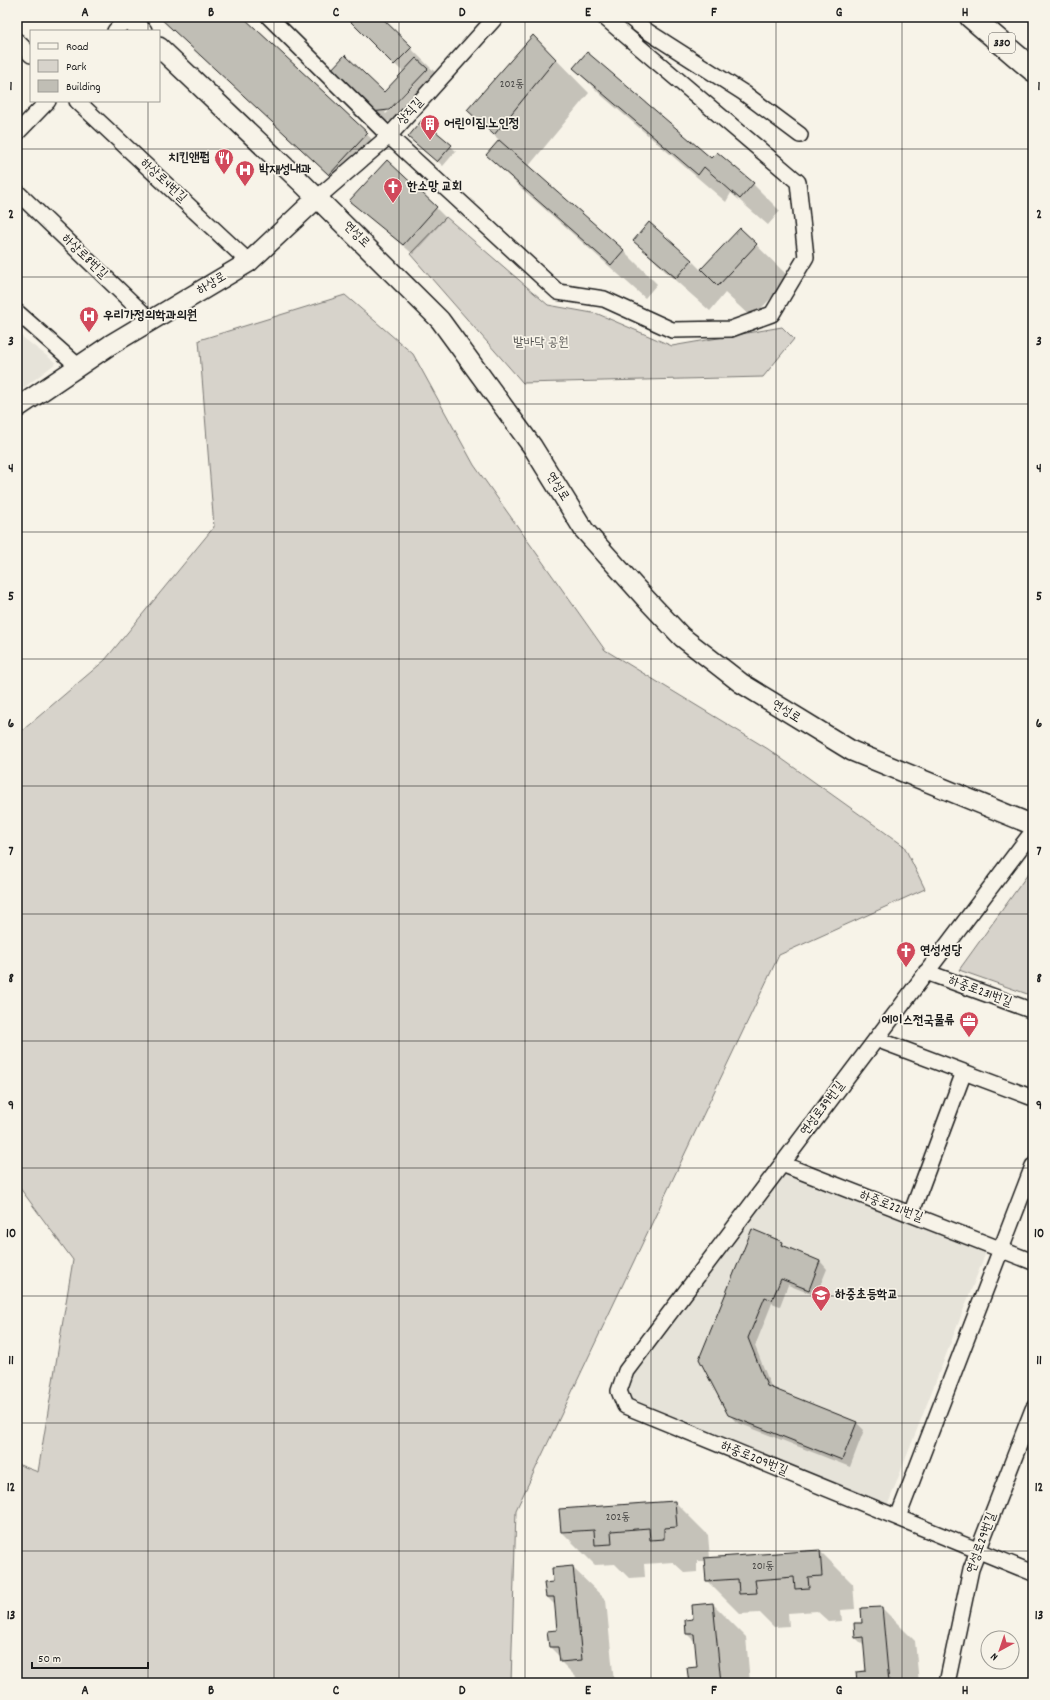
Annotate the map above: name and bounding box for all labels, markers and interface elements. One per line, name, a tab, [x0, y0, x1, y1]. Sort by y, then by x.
text: A	[81, 4, 89, 23]
text: B	[208, 4, 214, 23]
text: C	[333, 4, 340, 23]
text: D	[459, 4, 466, 23]
text: E	[585, 4, 592, 23]
text: F	[711, 4, 717, 23]
text: G	[836, 4, 843, 23]
text: H	[962, 4, 969, 23]
legend	[30, 30, 160, 102]
road number: 330	[989, 33, 1015, 53]
text: Road	[66, 39, 88, 56]
text: Park	[66, 59, 87, 76]
house number: 202동	[500, 77, 524, 93]
text: 1	[10, 78, 13, 97]
text: 1	[1038, 78, 1041, 97]
text: Building	[66, 79, 101, 96]
street label: 상직길	[393, 94, 429, 130]
building icon: 어린이집.노인정	[419, 113, 441, 141]
place label: 어린이집.노인정	[444, 115, 519, 134]
restaurant icon: 치킨앤펍	[213, 147, 235, 175]
place label: 치킨앤펍	[168, 149, 210, 168]
street label: 하상로4번길	[135, 154, 191, 208]
hospital icon: 박재성내과	[234, 159, 256, 187]
place label: 박재성내과	[259, 161, 312, 180]
church icon: 한소망 교회	[382, 176, 404, 204]
place label: 한소망 교회	[406, 178, 462, 197]
text: 2	[8, 206, 14, 225]
text: 2	[1036, 206, 1042, 225]
street label: 연성로	[338, 217, 374, 253]
street label: 하상로8번길	[57, 230, 111, 284]
street label: 하상로	[194, 268, 230, 300]
hospital icon: 우리가정의학과의원	[78, 305, 100, 333]
place label: 우리가정의학과의원	[103, 307, 197, 326]
text: 3	[8, 333, 14, 352]
text: 3	[1036, 333, 1042, 352]
park label: 발바닥 공원	[513, 334, 569, 353]
text: 4	[8, 460, 14, 479]
text: 4	[1036, 460, 1042, 479]
street label: 연성로	[541, 469, 573, 505]
text: 5	[8, 588, 14, 607]
text: 5	[1036, 588, 1042, 607]
street label: 연성로	[768, 696, 804, 728]
text: 6	[8, 715, 15, 734]
text: 6	[1036, 715, 1043, 734]
text: 7	[9, 843, 14, 862]
text: 7	[1037, 843, 1042, 862]
church icon: 연성성당	[895, 940, 917, 968]
place label: 연성성당	[920, 942, 962, 961]
text: 8	[8, 970, 14, 989]
text: 8	[1036, 970, 1042, 989]
street label: 하중로231번길	[945, 972, 1015, 1012]
office icon: 에이스전국물류	[958, 1010, 980, 1038]
place label: 에이스전국물류	[882, 1012, 955, 1031]
street label: 연성로39번길	[796, 1078, 850, 1140]
text: 9	[8, 1097, 14, 1116]
text: 9	[1036, 1097, 1042, 1116]
street label: 하중로221번길	[857, 1186, 925, 1228]
text: 10	[6, 1225, 16, 1244]
text: 10	[1034, 1225, 1044, 1244]
school or university icon: 하중초등학교	[810, 1284, 832, 1312]
place label: 하중초등학교	[835, 1286, 898, 1305]
text: 11	[8, 1352, 14, 1371]
text: 11	[1036, 1352, 1042, 1371]
street label: 하중로209번길	[718, 1437, 790, 1481]
text: 12	[7, 1479, 16, 1498]
text: 12	[1035, 1479, 1044, 1498]
house number: 202동	[606, 1510, 630, 1526]
street label: 연성로29번길	[962, 1510, 1002, 1576]
house number: 201동	[752, 1559, 774, 1575]
text: 13	[7, 1607, 16, 1626]
text: 13	[1035, 1607, 1044, 1626]
north arrow	[980, 1630, 1020, 1670]
scale bar	[32, 1644, 148, 1670]
text: N	[987, 1648, 1002, 1664]
text: 50 m	[38, 1651, 61, 1668]
text: A	[81, 1682, 89, 1700]
text: B	[208, 1682, 214, 1700]
text: C	[333, 1682, 340, 1700]
text: D	[459, 1682, 466, 1700]
text: E	[585, 1682, 592, 1700]
text: F	[711, 1682, 717, 1700]
text: G	[836, 1682, 843, 1700]
text: H	[962, 1682, 969, 1700]

